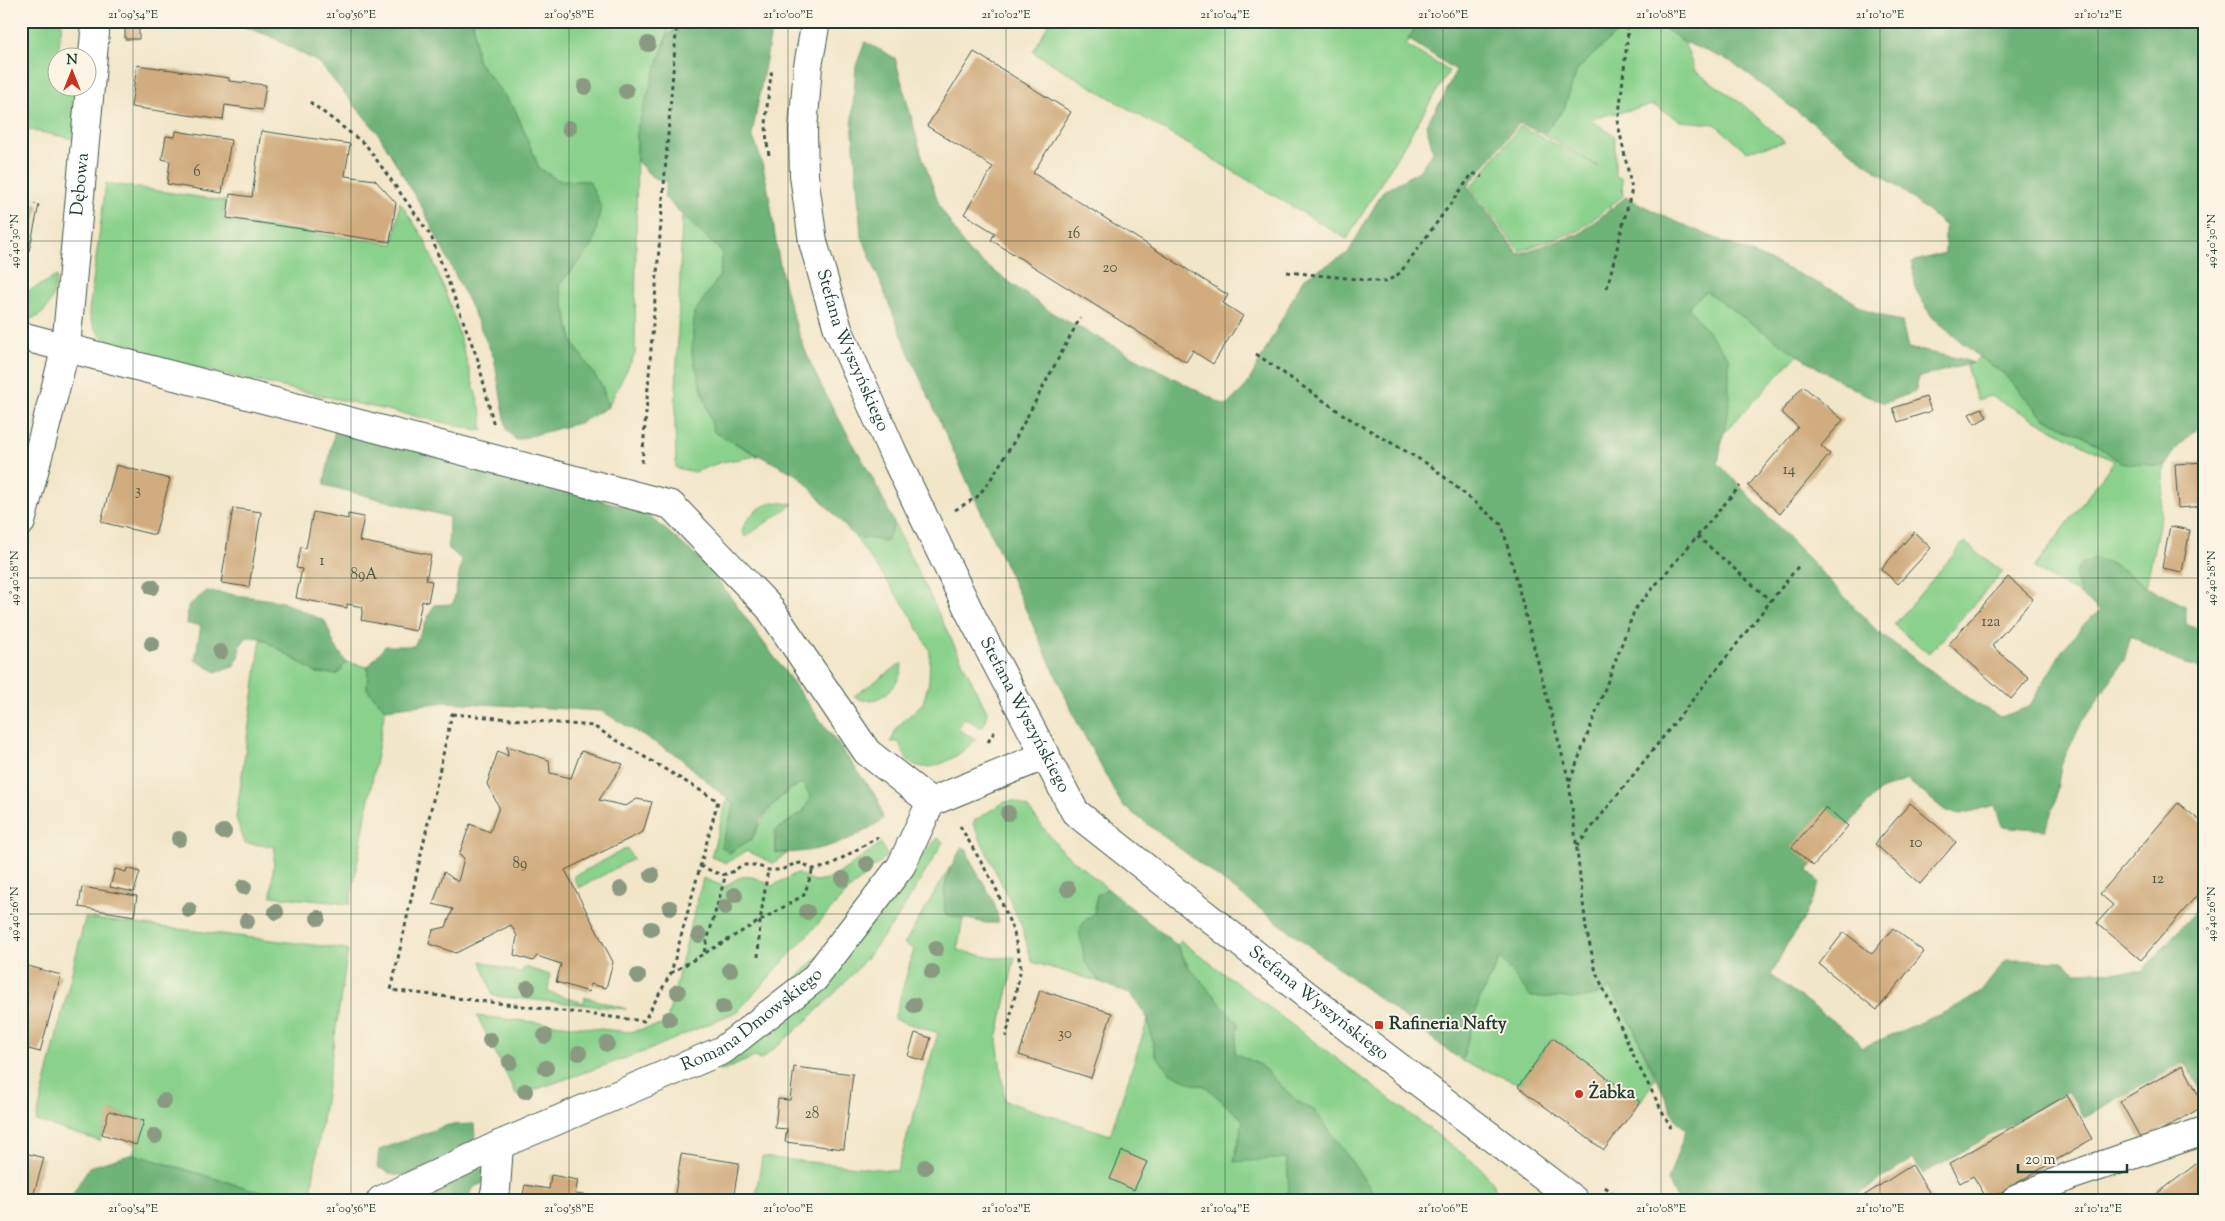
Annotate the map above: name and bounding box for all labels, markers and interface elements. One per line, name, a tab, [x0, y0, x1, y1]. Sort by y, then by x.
text: 21°09'54"E	[108, 6, 159, 24]
text: 21°09'56"E	[326, 6, 377, 24]
text: 21°09'58"E	[544, 6, 595, 24]
text: 21°10'00"E	[763, 6, 814, 24]
text: 21°10'02"E	[981, 6, 1031, 24]
text: 21°10'04"E	[1200, 6, 1250, 24]
text: 21°10'06"E	[1418, 6, 1469, 24]
text: 21°10'08"E	[1636, 6, 1687, 24]
text: 21°10'10"E	[1856, 6, 1905, 24]
text: 21°10'12"E	[2074, 6, 2123, 24]
north arrow	[48, 48, 98, 98]
text: N	[66, 51, 78, 71]
street label: Dębowa	[65, 152, 97, 217]
house number: 6	[193, 162, 201, 183]
text: 49°40'30"N	[6, 213, 24, 268]
text: 49°40'30"N	[2203, 213, 2221, 268]
house number: 16	[1068, 224, 1080, 245]
house number: 20	[1103, 258, 1118, 279]
street label: Stefana Wyszyńskiego	[809, 266, 895, 436]
house number: 14	[1783, 460, 1796, 481]
house number: 3	[135, 481, 141, 502]
text: 49°40'28"N	[6, 550, 24, 606]
text: 49°40'28"N	[2203, 550, 2221, 606]
house number: 1	[319, 551, 325, 572]
house number: 89A	[351, 565, 377, 586]
house number: 12a	[1981, 612, 2001, 633]
street label: Stefana Wyszyńskiego	[972, 633, 1076, 798]
house number: 10	[1910, 833, 1923, 854]
house number: 89	[513, 854, 527, 875]
house number: 12	[2152, 869, 2164, 890]
text: 49°40'26"N	[6, 886, 24, 942]
text: 49°40'26"N	[2203, 886, 2221, 942]
street label: Stefana Wyszyńskiego	[1242, 940, 1394, 1068]
street label: Romana Dmowskiego	[677, 963, 830, 1079]
place label: Rafineria Nafty	[1389, 1012, 1507, 1038]
marker: Rafineria Nafty	[1373, 1019, 1385, 1031]
house number: 30	[1058, 1024, 1072, 1045]
place label: Żabka	[1589, 1080, 1636, 1107]
marker: Żabka	[1573, 1088, 1585, 1100]
house number: 28	[805, 1104, 819, 1125]
scale bar	[2018, 1141, 2126, 1173]
text: 20 m	[2025, 1150, 2056, 1171]
text: 21°09'54"E	[108, 1200, 159, 1218]
text: 21°09'56"E	[326, 1200, 377, 1218]
text: 21°09'58"E	[544, 1200, 595, 1218]
text: 21°10'00"E	[763, 1200, 814, 1218]
text: 21°10'02"E	[981, 1200, 1031, 1218]
text: 21°10'04"E	[1200, 1200, 1250, 1218]
text: 21°10'06"E	[1418, 1200, 1469, 1218]
text: 21°10'08"E	[1636, 1200, 1687, 1218]
text: 21°10'10"E	[1856, 1200, 1905, 1218]
text: 21°10'12"E	[2074, 1200, 2123, 1218]

